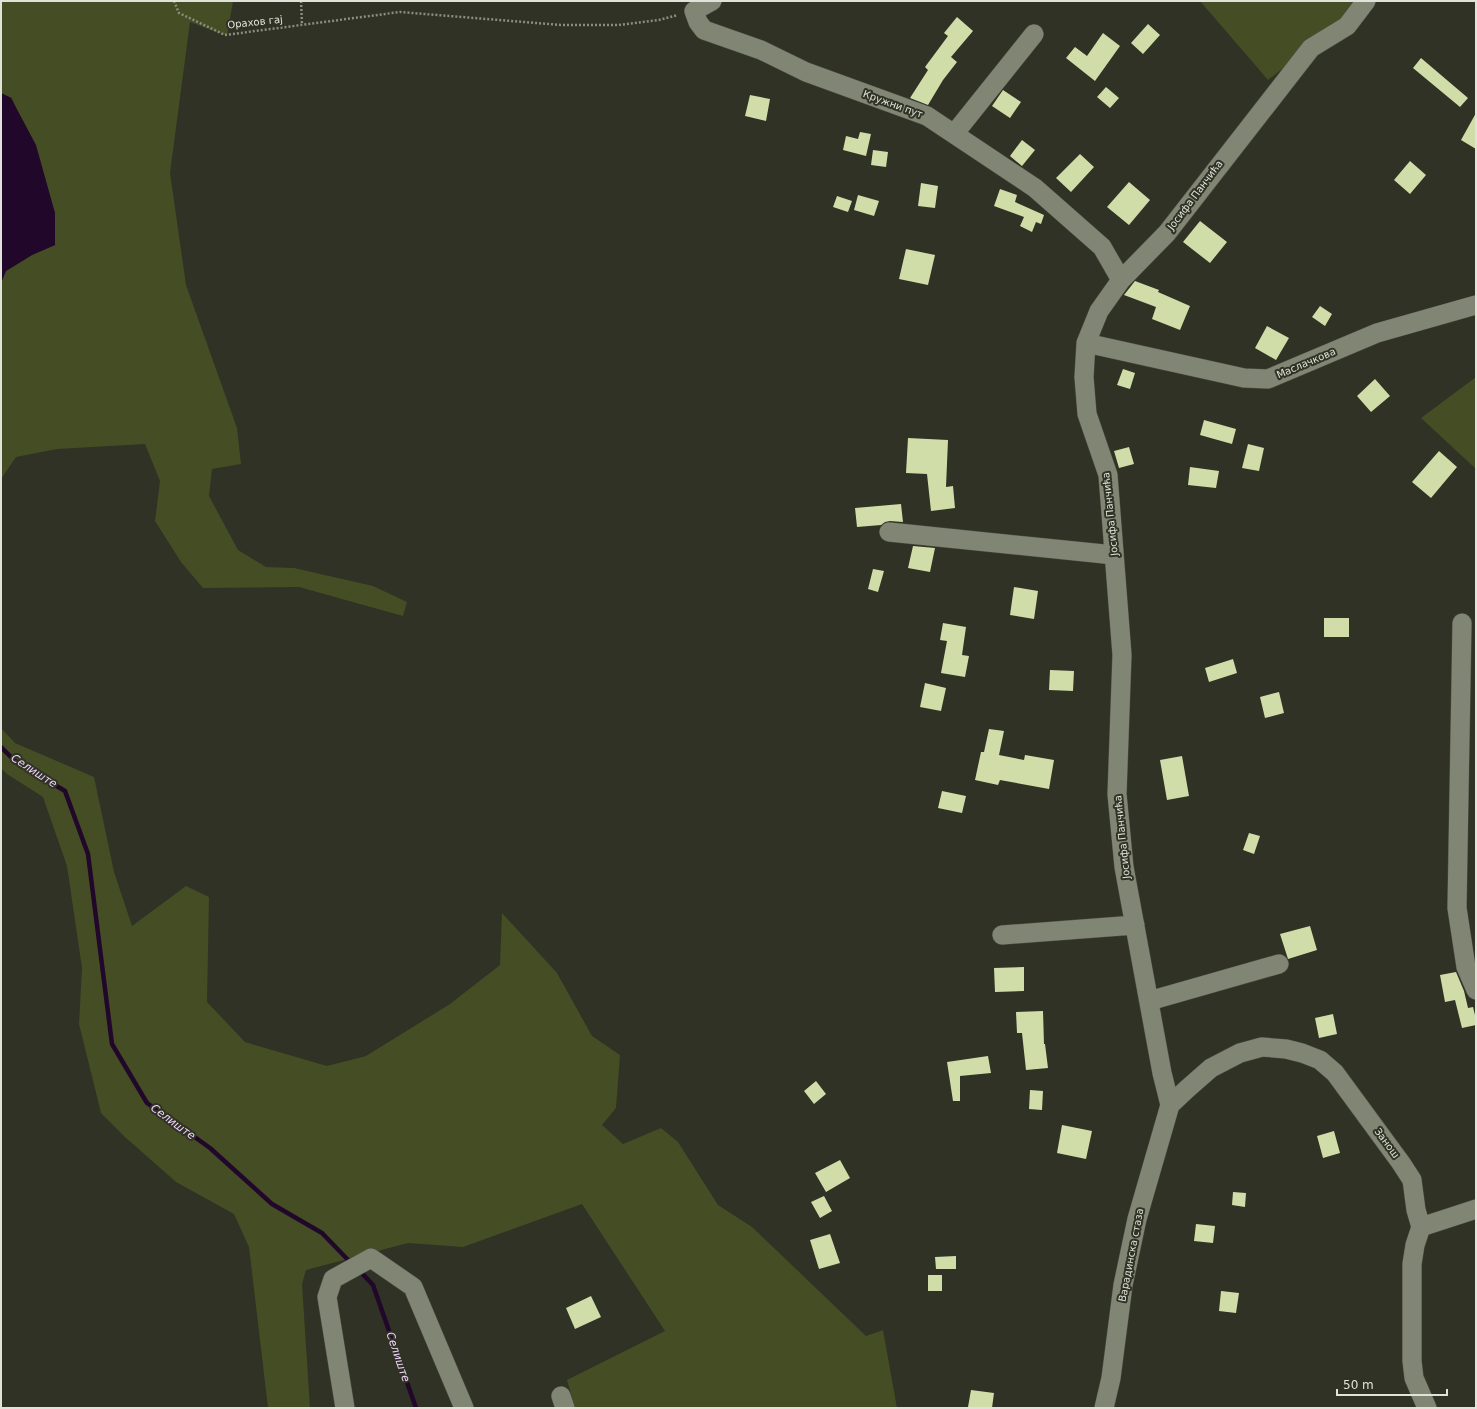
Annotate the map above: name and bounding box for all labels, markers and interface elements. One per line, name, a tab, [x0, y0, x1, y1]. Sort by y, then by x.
street label: Орахов гај	[227, 14, 283, 30]
street label: Кружни пут	[862, 88, 925, 120]
street label: Јосифа Панчића	[1165, 158, 1225, 233]
street label: Маслачкова	[1275, 346, 1337, 380]
street label: Јосифа Панчића	[1100, 472, 1120, 557]
water label: Селиште	[9, 751, 59, 791]
street label: Јосифа Панчића	[1112, 795, 1132, 880]
water label: Селиште	[148, 1101, 198, 1143]
street label: Занош	[1372, 1126, 1402, 1160]
street label: Варадинска стаза	[1117, 1207, 1145, 1303]
water label: Селиште	[383, 1330, 413, 1384]
scale bar	[1337, 1371, 1447, 1397]
text: 50 m	[1343, 1378, 1374, 1392]

